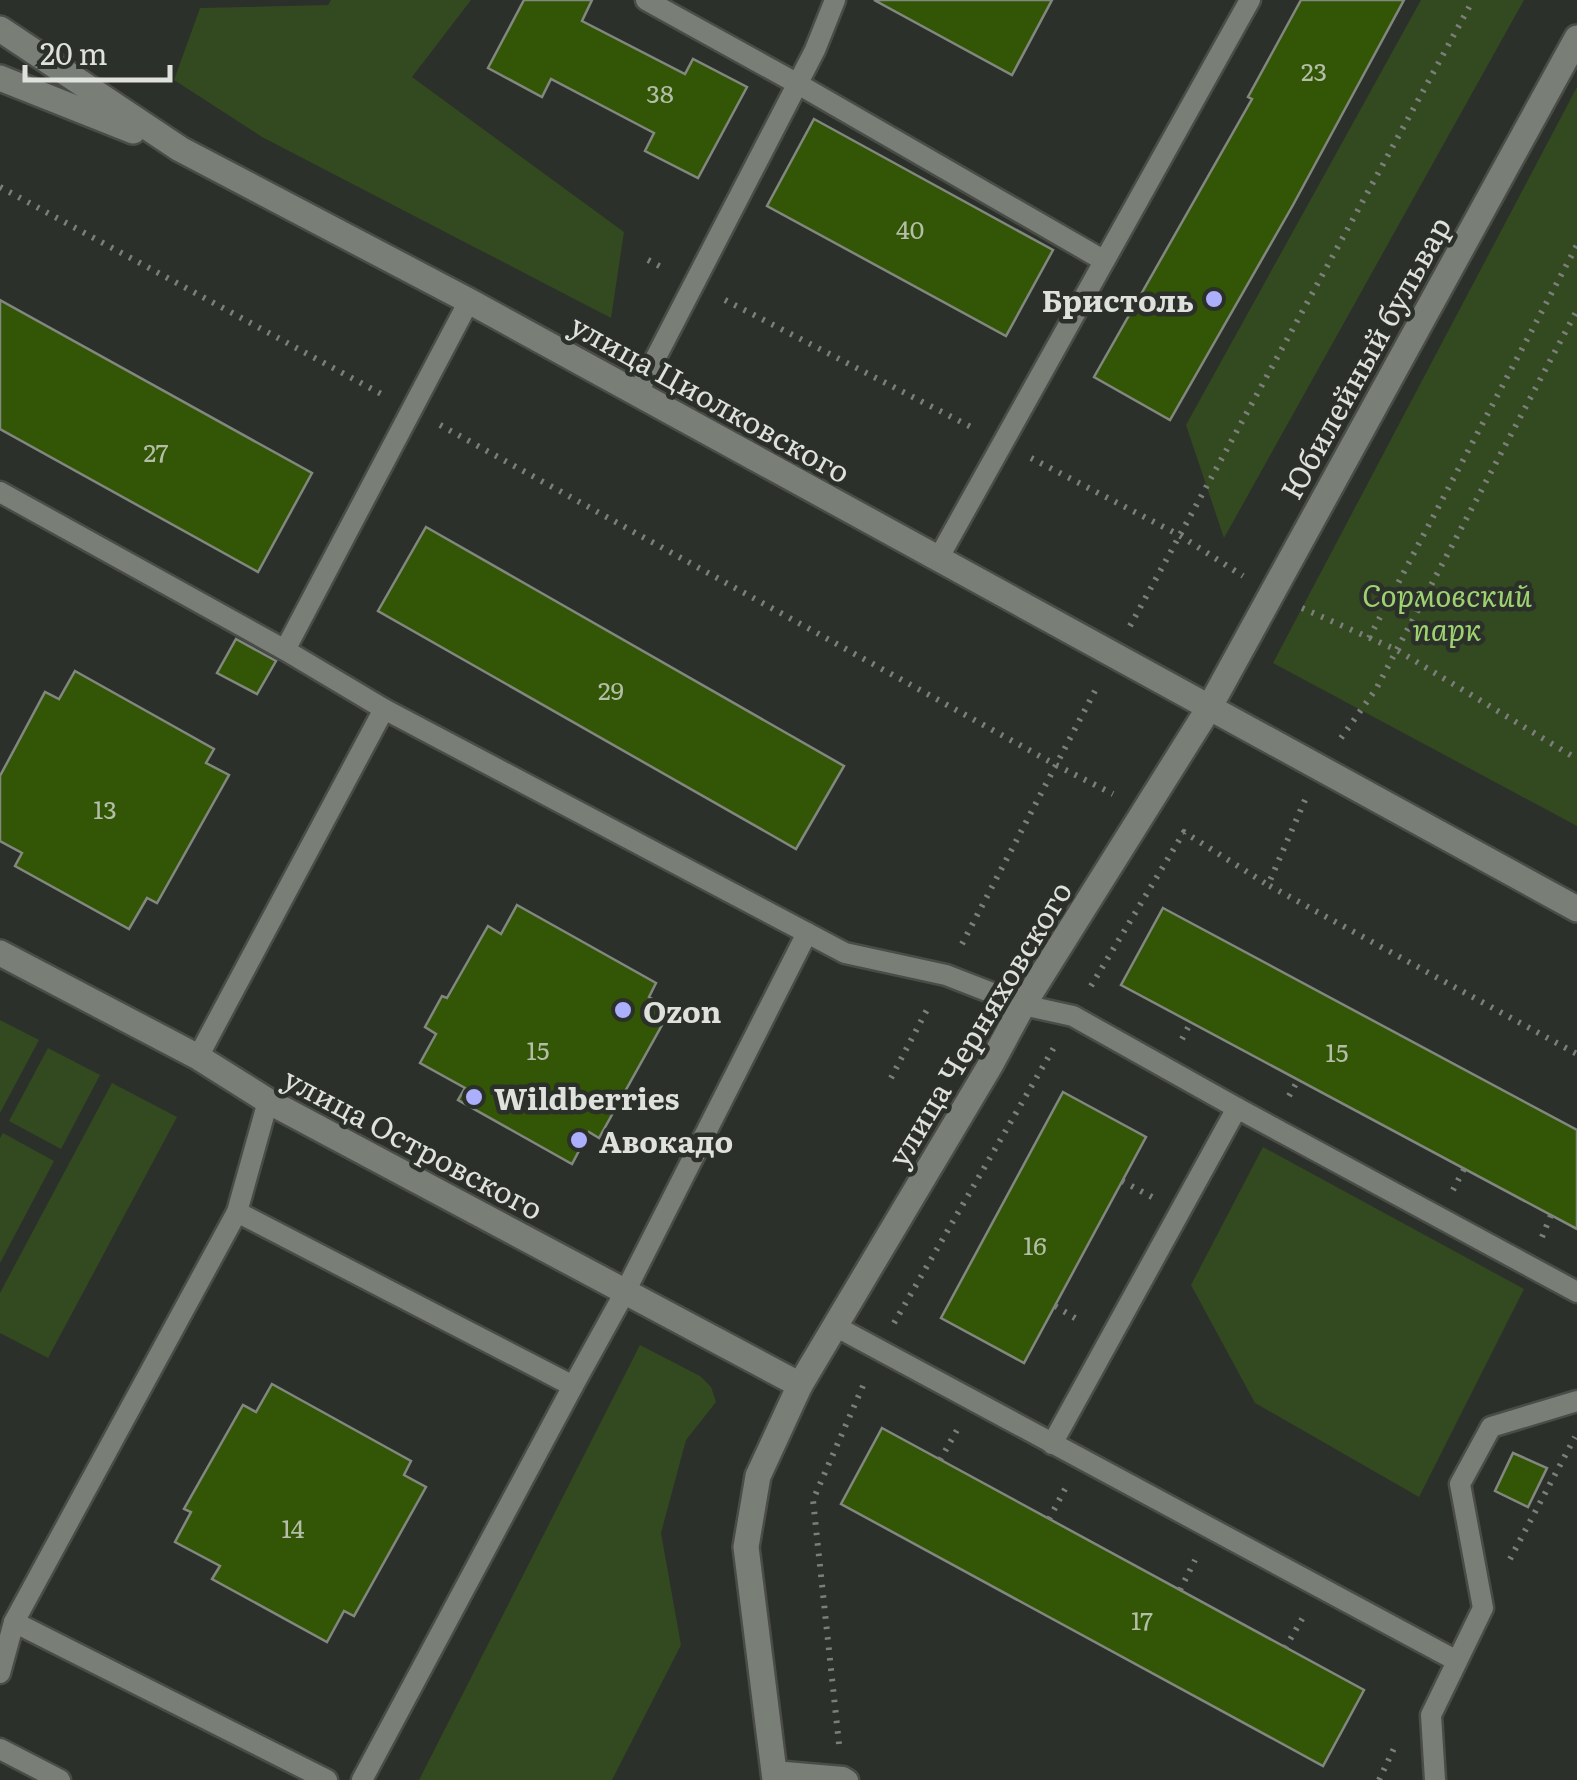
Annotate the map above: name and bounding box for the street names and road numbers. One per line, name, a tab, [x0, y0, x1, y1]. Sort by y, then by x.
street label: Юбилейный бульвар	[1268, 208, 1460, 506]
street label: улица Циолковского	[563, 302, 859, 492]
street label: улица Черняховского	[875, 872, 1081, 1174]
street label: улица Островского	[276, 1055, 552, 1229]

